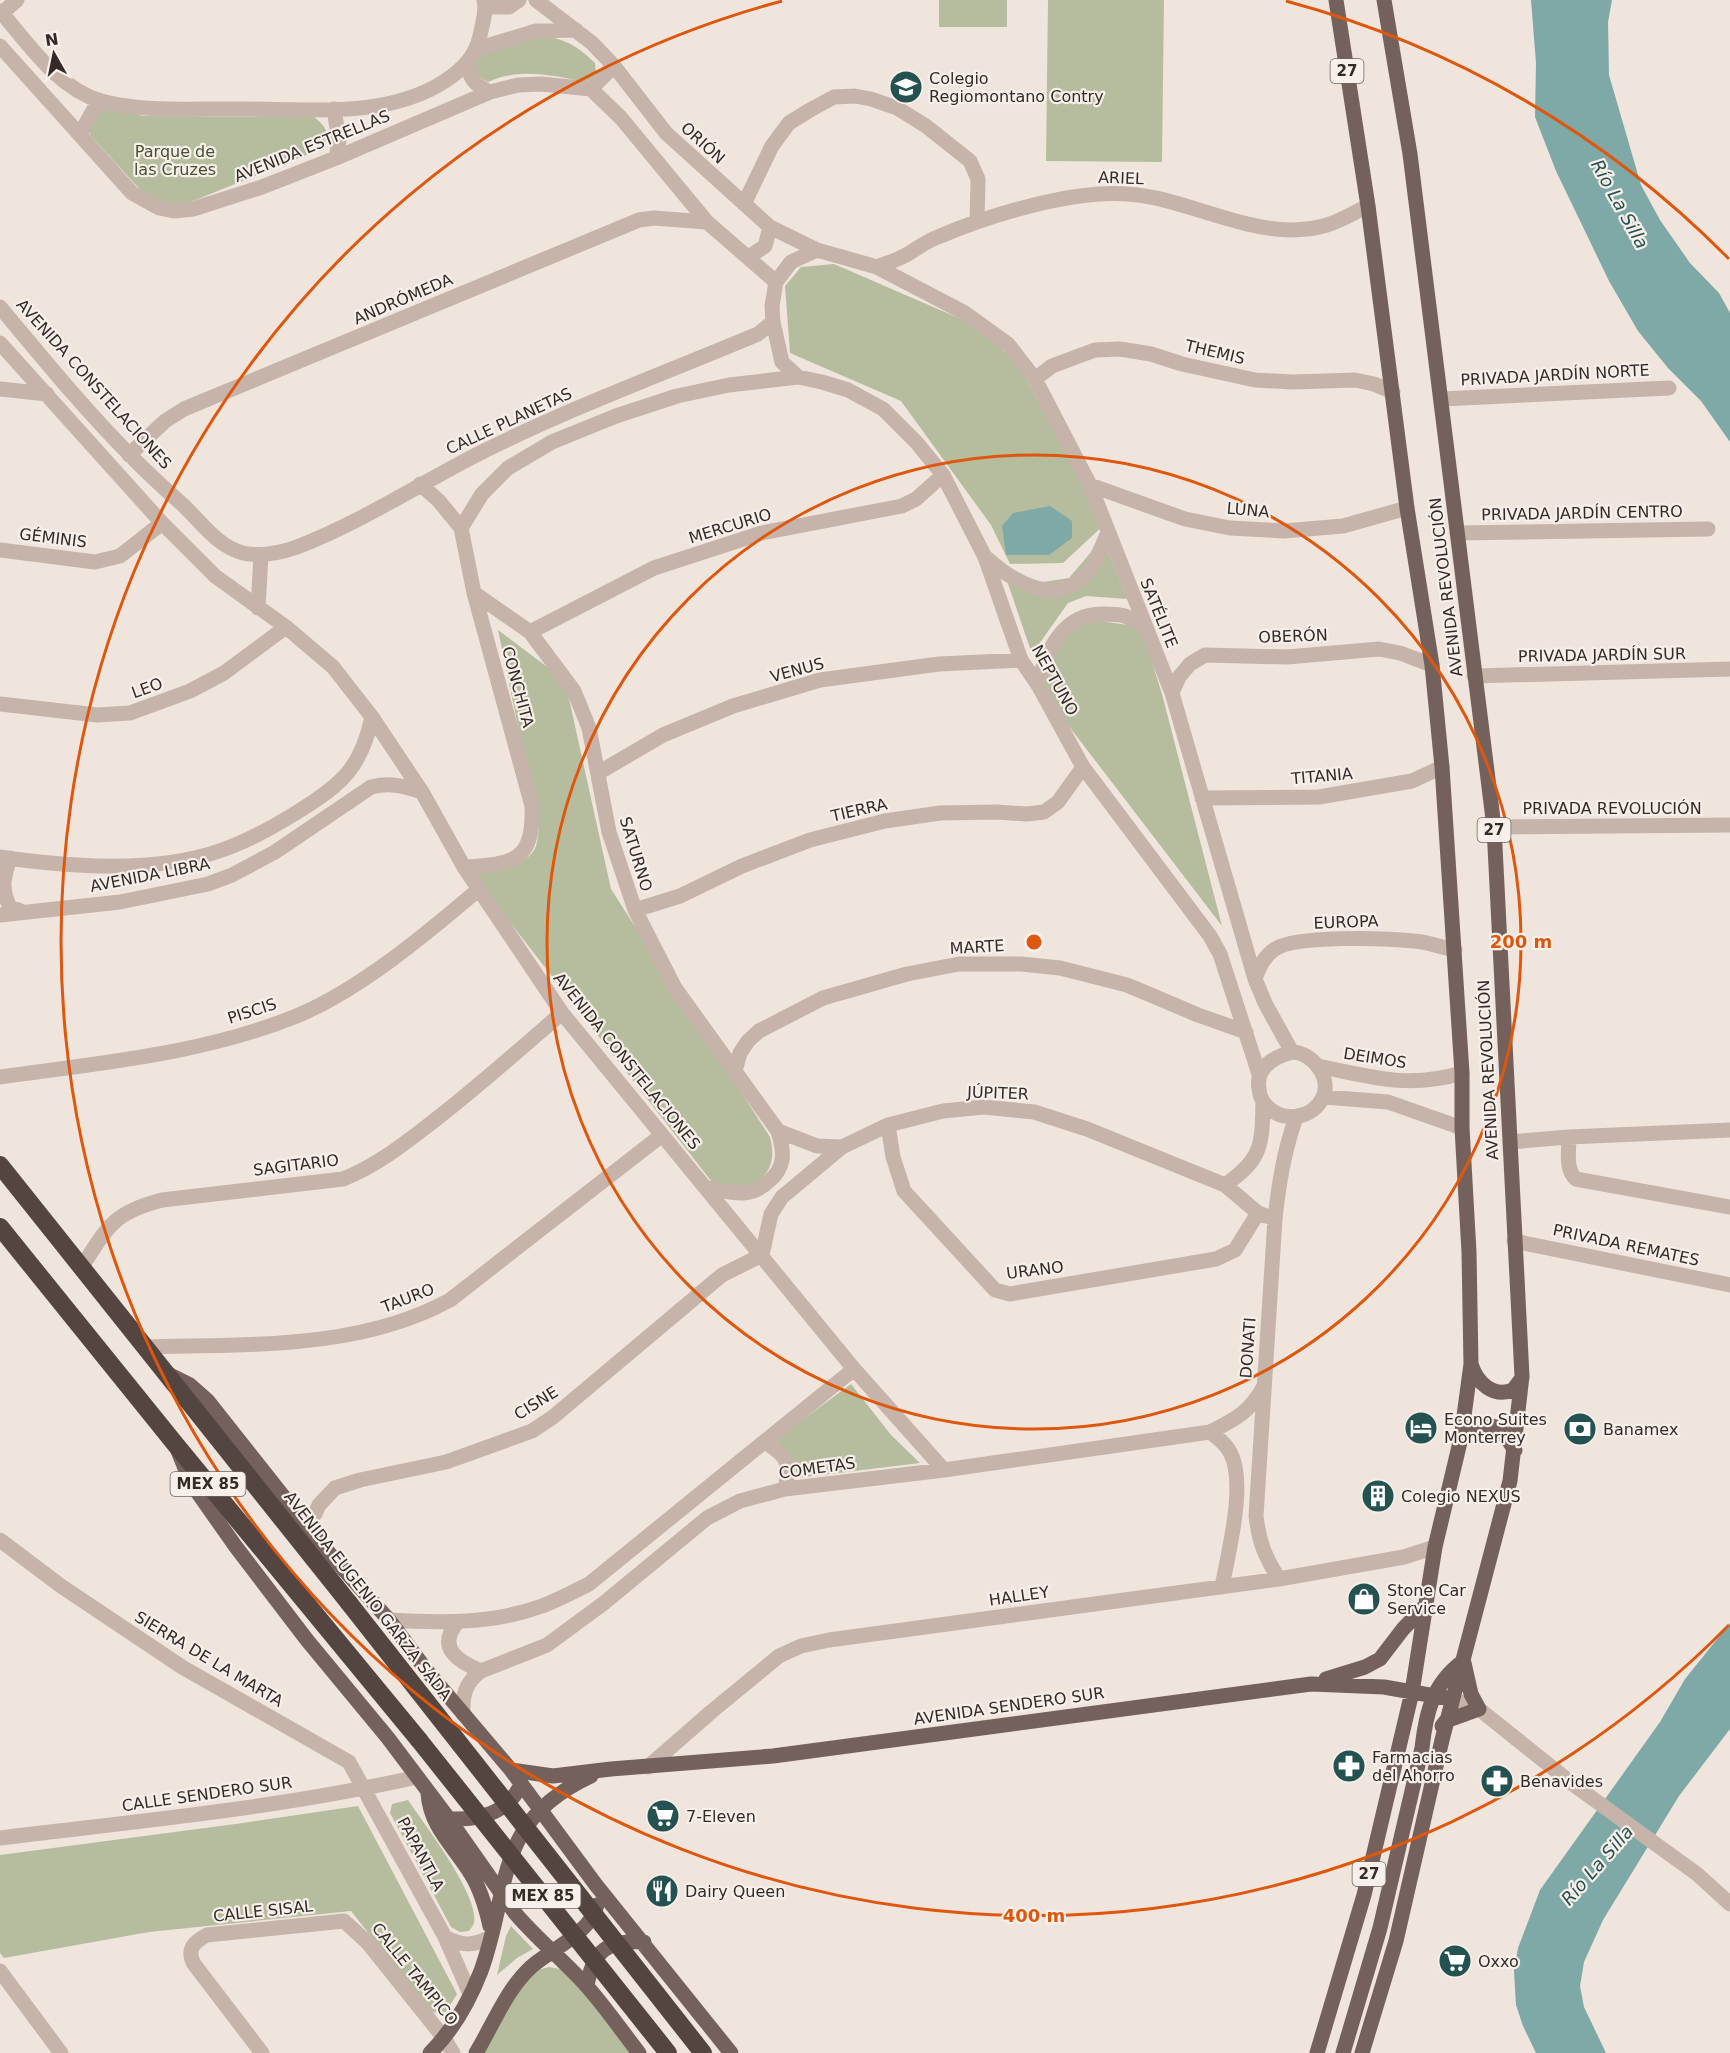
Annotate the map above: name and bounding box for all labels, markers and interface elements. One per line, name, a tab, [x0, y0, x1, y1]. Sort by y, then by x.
north arrow	[24, 24, 84, 84]
text: N	[44, 29, 60, 50]
road number: 27	[1330, 59, 1364, 83]
school or university icon: Colegio Regiomontano Contry	[888, 69, 924, 105]
place label: Colegio Regiomontano Contry	[929, 69, 1104, 106]
street label: AVENIDA ESTRELLAS	[231, 106, 393, 186]
street label: ORIÓN	[677, 118, 729, 168]
park label: Parque de las Cruzes	[134, 142, 216, 179]
water label: Río La Silla	[1587, 156, 1653, 252]
street label: ARIEL	[1098, 168, 1144, 188]
street label: ANDRÓMEDA	[351, 270, 455, 328]
street label: AVENIDA CONSTELACIONES	[13, 295, 175, 473]
street label: THEMIS	[1182, 336, 1247, 368]
street label: PRIVADA JARDÍN NORTE	[1460, 361, 1650, 389]
street label: CALLE PLANETAS	[443, 383, 575, 459]
street label: AVENIDA REVOLUCIÓN	[1426, 496, 1466, 678]
street label: LUNA	[1226, 499, 1270, 521]
street label: PRIVADA JARDÍN CENTRO	[1481, 502, 1683, 524]
street label: MERCURIO	[686, 504, 774, 548]
street label: GÉMINIS	[18, 524, 88, 552]
street label: SATÉLITE	[1136, 575, 1182, 651]
street label: OBERÓN	[1258, 625, 1328, 647]
street label: NEPTUNO	[1028, 641, 1082, 719]
street label: CONCHITA	[498, 644, 538, 730]
street label: PRIVADA JARDÍN SUR	[1518, 644, 1686, 666]
street label: VENUS	[768, 654, 826, 686]
street label: LEO	[129, 674, 165, 702]
street label: TITANIA	[1289, 764, 1354, 788]
street label: TIERRA	[828, 794, 889, 826]
street label: PRIVADA REVOLUCIÓN	[1522, 799, 1702, 818]
street label: SATURNO	[616, 814, 656, 894]
road number: 27	[1478, 818, 1510, 842]
street label: AVENIDA LIBRA	[88, 854, 212, 896]
street label: EUROPA	[1313, 911, 1379, 933]
text: 200 m	[1490, 931, 1552, 952]
centre of rings	[1024, 932, 1044, 952]
street label: MARTE	[949, 936, 1005, 958]
street label: AVENIDA CONSTELACIONES	[550, 969, 704, 1153]
street label: AVENIDA REVOLUCIÓN	[1474, 979, 1502, 1161]
street label: PISCIS	[225, 994, 279, 1028]
street label: DEIMOS	[1342, 1044, 1408, 1072]
street label: JÚPITER	[966, 1082, 1029, 1104]
street label: SAGITARIO	[252, 1150, 340, 1180]
street label: PRIVADA REMATES	[1551, 1220, 1701, 1270]
street label: URANO	[1005, 1257, 1065, 1283]
street label: TAURO	[378, 1279, 437, 1317]
street label: DONATI	[1236, 1317, 1260, 1379]
street label: CISNE	[511, 1382, 561, 1424]
hotel icon: Econo Suites Monterrey	[1403, 1410, 1439, 1446]
place label: Econo Suites Monterrey	[1444, 1410, 1547, 1447]
bank icon: Banamex	[1562, 1411, 1598, 1447]
place label: Banamex	[1603, 1420, 1678, 1439]
street label: COMETAS	[777, 1453, 857, 1483]
road number: MEX 85	[170, 1472, 246, 1496]
building icon: Colegio NEXUS	[1360, 1478, 1396, 1514]
place label: Colegio NEXUS	[1401, 1487, 1521, 1506]
street label: AVENIDA EUGENIO GARZA SADA	[280, 1488, 456, 1704]
shop icon: Stone Car Service	[1346, 1581, 1382, 1617]
place label: Stone Car Service	[1387, 1581, 1466, 1618]
street label: HALLEY	[988, 1582, 1051, 1610]
street label: SIERRA DE LA MARTA	[131, 1607, 287, 1711]
street label: AVENIDA SENDERO SUR	[913, 1683, 1105, 1729]
pharmacy icon: Farmacias del Ahorro	[1331, 1748, 1367, 1784]
place label: Farmacias del Ahorro	[1372, 1748, 1455, 1785]
pharmacy icon: Benavides	[1479, 1763, 1515, 1799]
place label: Benavides	[1520, 1772, 1603, 1791]
street label: CALLE SENDERO SUR	[121, 1773, 293, 1815]
supermarket icon: 7-Eleven	[645, 1798, 681, 1834]
place label: 7-Eleven	[686, 1807, 756, 1826]
street label: PAPANTLA	[394, 1814, 448, 1894]
water label: Río La Silla	[1557, 1821, 1637, 1909]
road number: 27	[1352, 1862, 1386, 1886]
restaurant icon: Dairy Queen	[644, 1873, 680, 1909]
place label: Dairy Queen	[685, 1882, 785, 1901]
road number: MEX 85	[506, 1884, 580, 1908]
street label: CALLE SISAL	[212, 1896, 314, 1926]
text: 400 m	[1003, 1905, 1065, 1926]
street label: CALLE TAMPICO	[368, 1919, 462, 2029]
supermarket icon: Oxxo	[1437, 1943, 1473, 1979]
place label: Oxxo	[1478, 1952, 1519, 1971]

